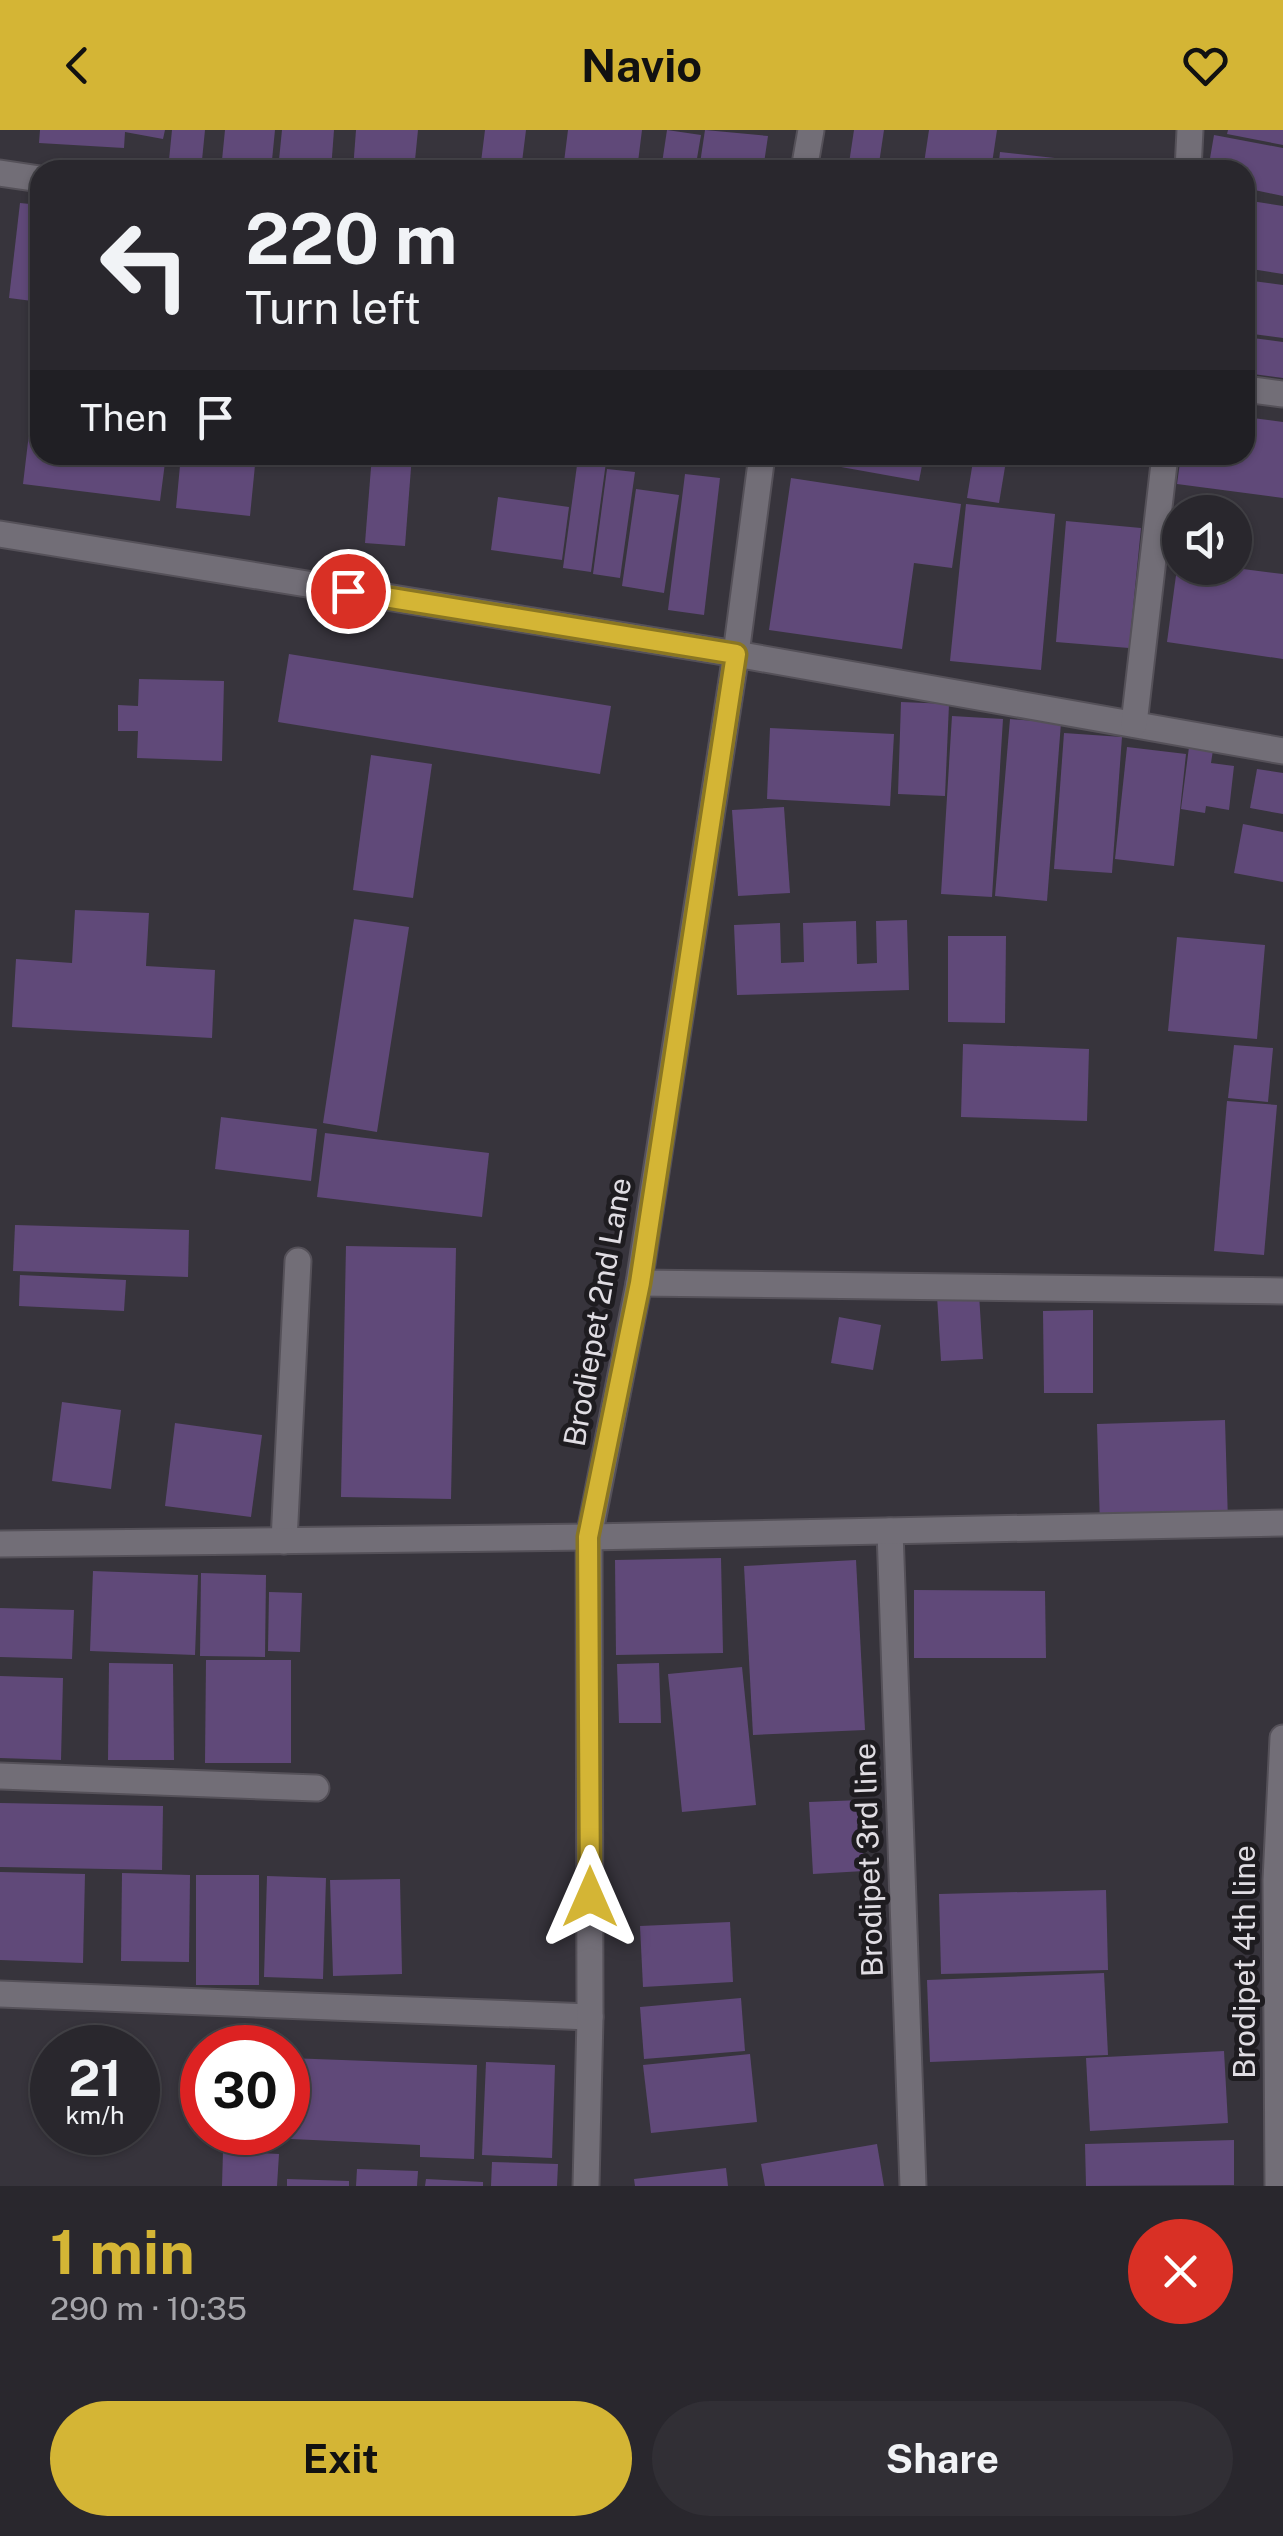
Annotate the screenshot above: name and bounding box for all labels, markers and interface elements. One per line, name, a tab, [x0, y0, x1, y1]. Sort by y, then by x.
icon: back	[50, 38, 105, 93]
icon: heart	[1178, 38, 1233, 93]
text: Navio	[581, 39, 702, 92]
text: 220 m	[245, 197, 458, 280]
icon: left	[80, 200, 210, 330]
text: Turn left	[245, 281, 421, 334]
icon: arrive	[188, 390, 243, 445]
text: Then	[80, 395, 168, 440]
map controls	[1162, 495, 1252, 585]
button: sound	[1162, 495, 1252, 585]
pin	[306, 549, 391, 634]
icon: arrive	[321, 564, 376, 619]
street label: Brodiepet 2nd Lane	[556, 1175, 638, 1449]
street label: Brodipet 3rd line	[846, 1743, 890, 1978]
position arrow	[538, 1845, 642, 1949]
street label: Brodipet 4th line	[1226, 1845, 1262, 2079]
speed limit sign: 30	[180, 2025, 310, 2155]
text: 21	[68, 2048, 122, 2107]
text: km/h	[66, 2100, 124, 2130]
text: 1 min	[50, 2217, 195, 2288]
button: close	[1128, 2219, 1233, 2324]
text: 290 m · 10:35	[50, 2290, 247, 2327]
button: Exit	[50, 2401, 632, 2516]
button: Share	[652, 2401, 1233, 2516]

